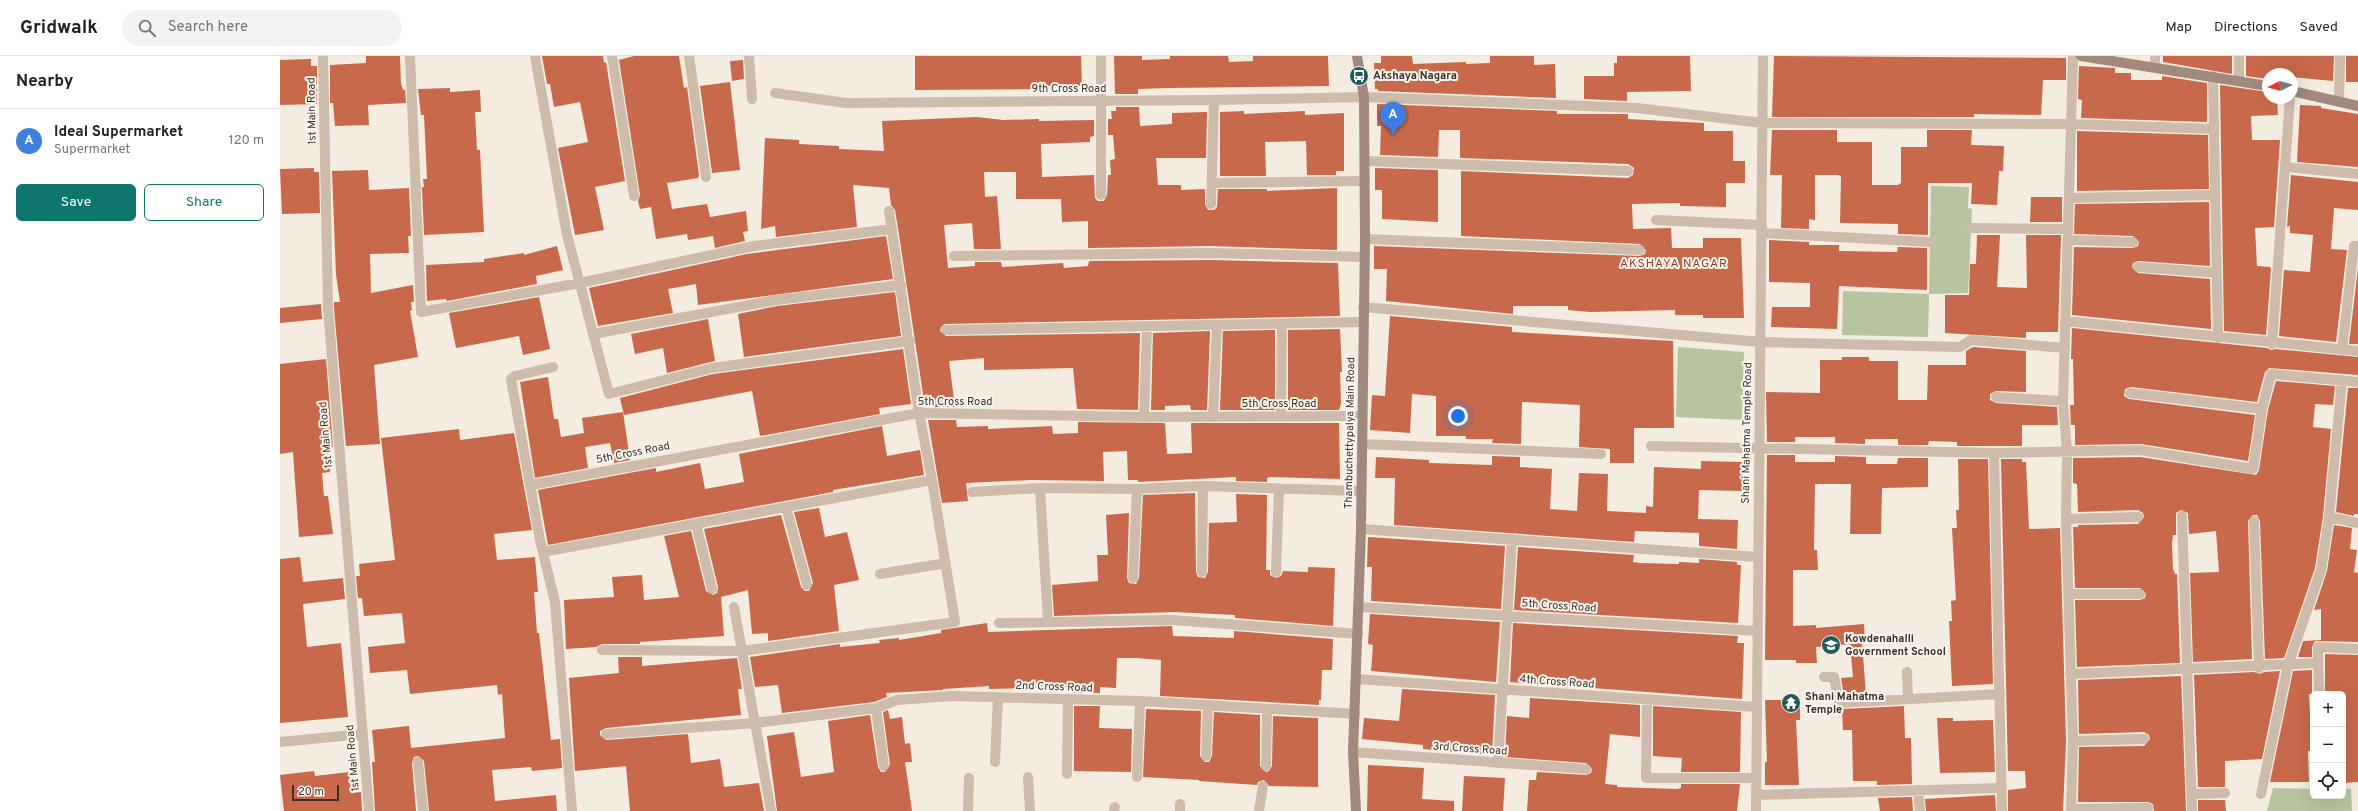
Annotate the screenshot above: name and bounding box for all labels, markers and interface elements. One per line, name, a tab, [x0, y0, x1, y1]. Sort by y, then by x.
search box	[122, 10, 402, 46]
text: Gridwalk	[20, 16, 98, 40]
icon: search	[136, 17, 158, 39]
text: Search here	[168, 18, 248, 37]
text: Map	[2166, 19, 2192, 36]
text: Directions	[2214, 19, 2278, 36]
text: Saved	[2300, 19, 2338, 36]
bus stop icon: Akshaya Nagara	[1348, 65, 1370, 87]
north arrow	[2262, 68, 2298, 104]
place label: Akshaya Nagara	[1373, 69, 1457, 83]
text: Nearby	[16, 71, 73, 93]
street label: 1st Main Road	[304, 77, 320, 145]
street label: 9th Cross Road	[1032, 82, 1106, 96]
pin: A	[1380, 102, 1406, 135]
text: Ideal Supermarket	[54, 123, 183, 142]
text: A	[24, 133, 34, 149]
text: 120 m	[229, 133, 264, 149]
text: Supermarket	[54, 142, 130, 158]
button: Save	[16, 184, 136, 221]
button: Share	[144, 184, 264, 221]
district label: AKSHAYA NAGAR	[1620, 256, 1728, 272]
street label: Thambuchettypalya Main Road	[1342, 357, 1358, 509]
street label: Shani Mahatma Temple Road	[1739, 362, 1755, 504]
street label: 5th Cross Road	[917, 395, 993, 409]
street label: 5th Cross Road	[1241, 397, 1317, 411]
street label: 1st Main Road	[316, 401, 336, 469]
your location	[1448, 406, 1468, 426]
street label: 5th Cross Road	[595, 439, 671, 467]
street label: 5th Cross Road	[1521, 596, 1597, 616]
place label: Kowdenahalli Government School	[1845, 632, 1946, 659]
school or university icon: Kowdenahalli Government School	[1820, 634, 1842, 656]
street label: 4th Cross Road	[1519, 672, 1595, 692]
street label: 2nd Cross Road	[1015, 679, 1093, 695]
place label: Shani Mahatma Temple	[1805, 690, 1884, 717]
map controls	[2310, 691, 2346, 799]
button: +	[2310, 691, 2346, 727]
temple icon: Shani Mahatma Temple	[1780, 692, 1802, 714]
street label: 1st Main Road	[343, 724, 363, 792]
button: −	[2310, 727, 2346, 763]
street label: 3rd Cross Road	[1432, 739, 1508, 759]
button: locate	[2310, 763, 2346, 799]
scale bar	[292, 783, 339, 802]
text: 20 m	[298, 785, 324, 799]

